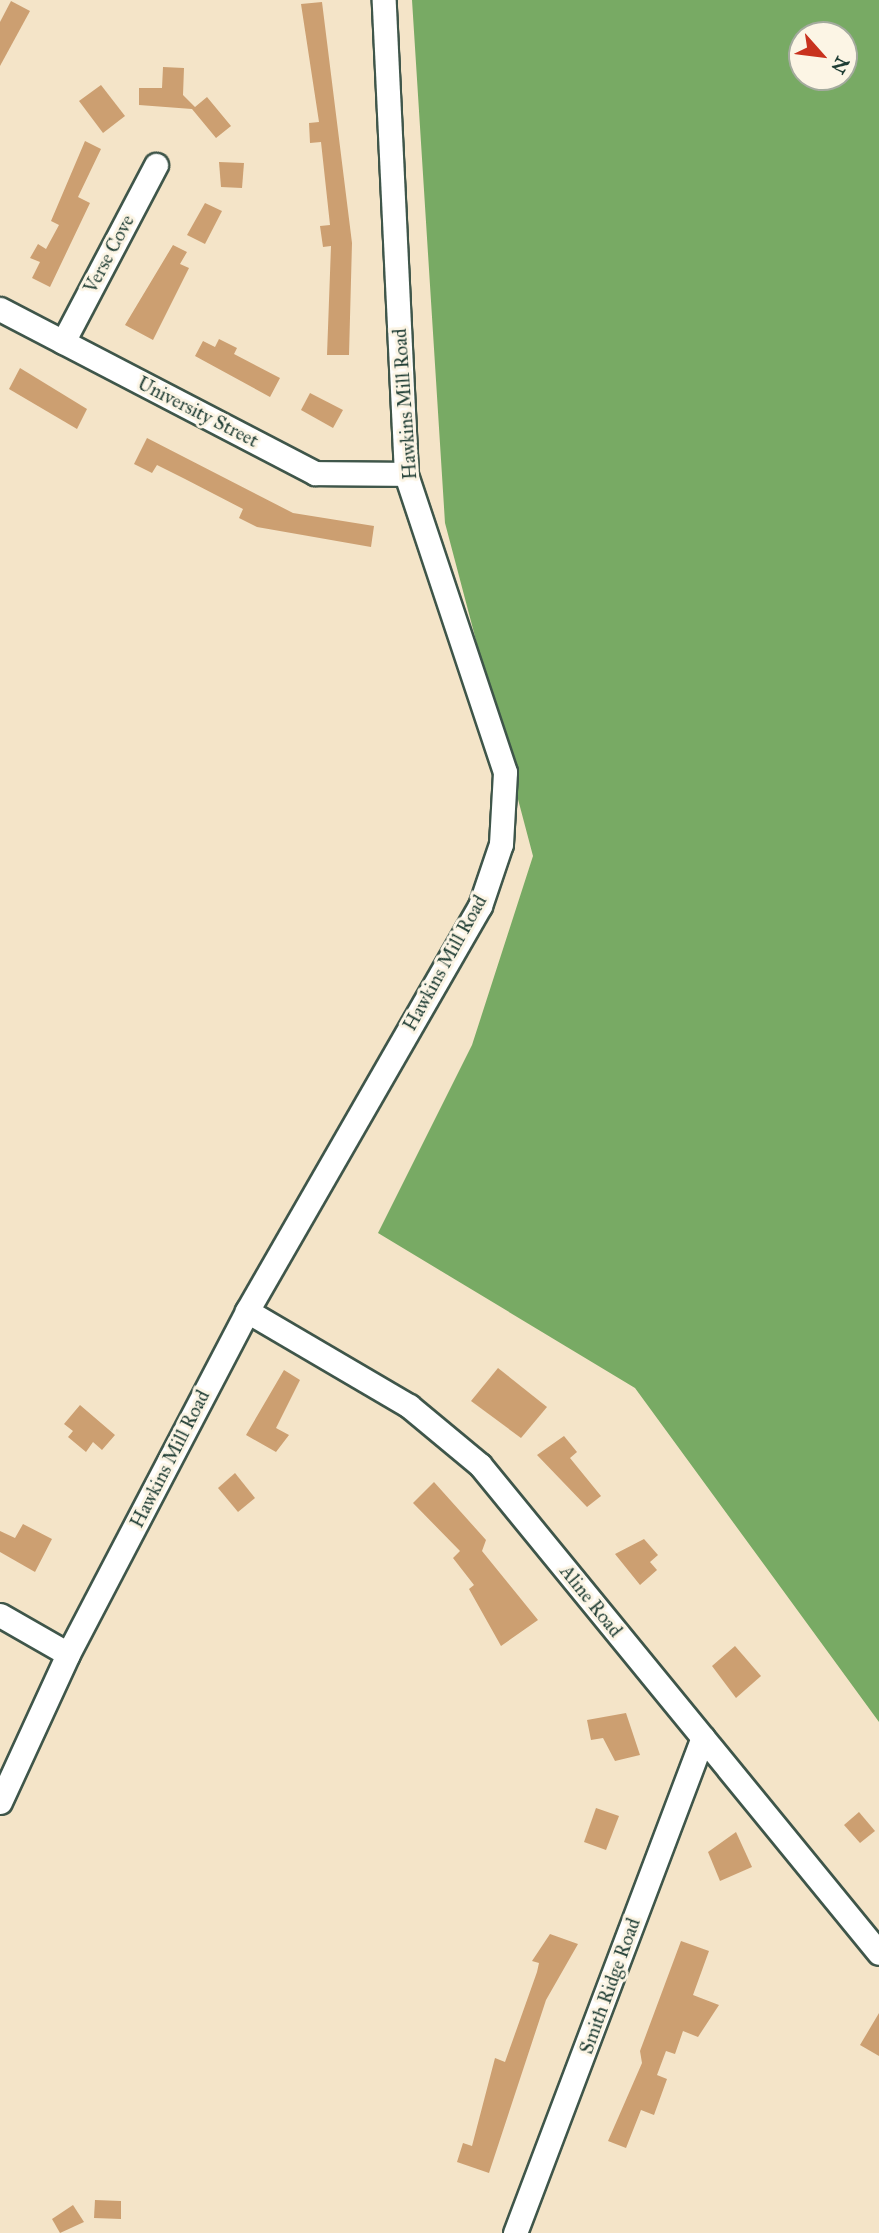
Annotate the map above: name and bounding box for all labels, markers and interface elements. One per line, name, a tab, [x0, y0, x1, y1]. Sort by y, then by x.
north arrow	[788, 21, 858, 91]
text: N	[826, 53, 854, 78]
street label: Verse Cove	[79, 211, 139, 297]
street label: Hawkins Mill Road	[388, 328, 422, 480]
street label: University Street	[134, 372, 262, 452]
street label: Hawkins Mill Road	[398, 891, 492, 1035]
street label: Hawkins Mill Road	[125, 1386, 215, 1532]
street label: Aline Road	[555, 1560, 627, 1642]
street label: Smith Ridge Road	[575, 1915, 645, 2057]

